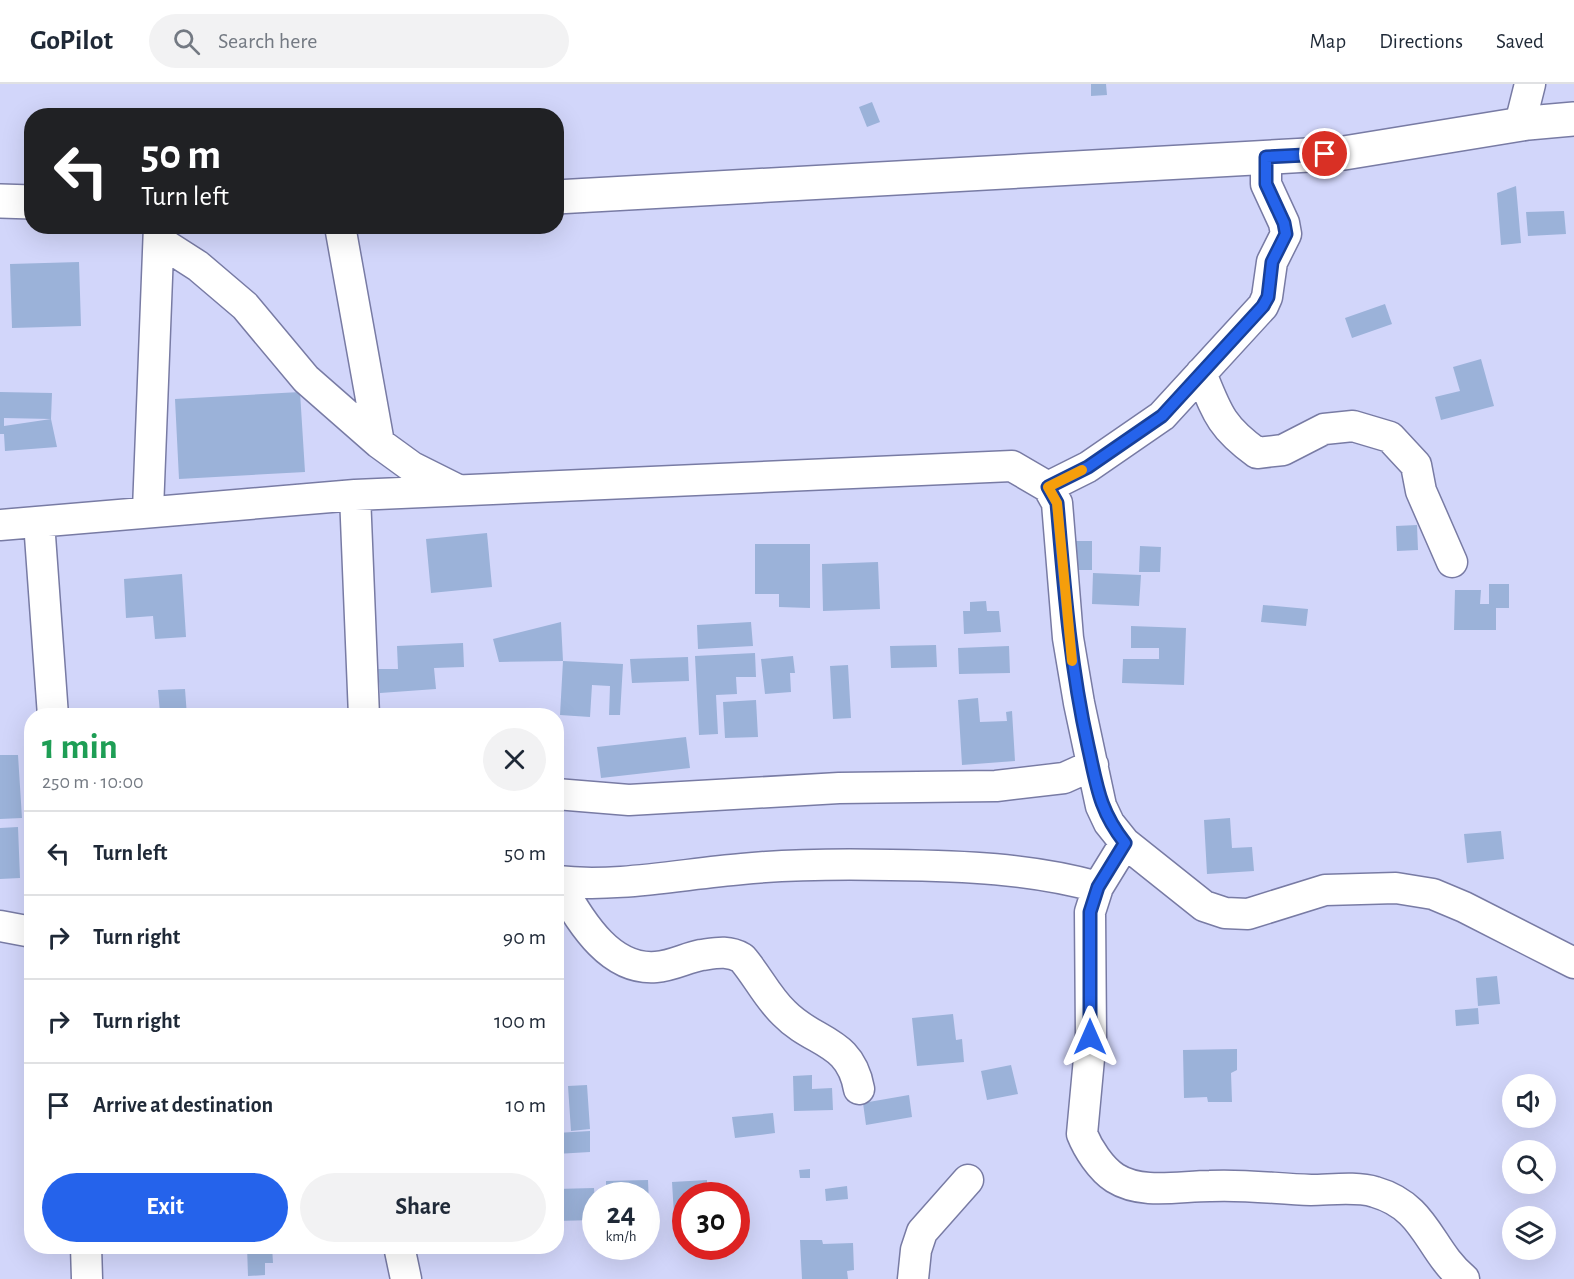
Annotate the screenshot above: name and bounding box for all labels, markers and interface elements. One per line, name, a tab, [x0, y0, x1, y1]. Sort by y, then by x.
search box	[149, 14, 569, 68]
icon: search	[170, 25, 203, 58]
text: GoPilot	[30, 27, 113, 55]
text: Search here	[218, 30, 318, 52]
text: Map	[1310, 31, 1346, 52]
text: Directions	[1379, 31, 1463, 52]
text: Saved	[1496, 31, 1544, 52]
pin	[1299, 128, 1350, 179]
icon: left	[42, 132, 120, 210]
text: 50 m	[141, 134, 221, 176]
icon: arrive	[1308, 137, 1341, 170]
text: Turn left	[141, 183, 229, 210]
button: close	[483, 728, 546, 791]
text: 1 min	[42, 729, 118, 765]
text: 250 m · 10:00	[42, 772, 144, 792]
icon: left	[42, 837, 75, 870]
text: Turn left	[93, 842, 167, 864]
text: 50 m	[504, 842, 546, 864]
icon: right	[42, 921, 75, 954]
text: Turn right	[93, 926, 180, 948]
text: 90 m	[503, 926, 546, 948]
icon: right	[42, 1005, 75, 1038]
position arrow	[1058, 1005, 1122, 1069]
text: Turn right	[93, 1010, 180, 1032]
text: 100 m	[494, 1010, 546, 1032]
map controls	[1502, 1074, 1556, 1260]
button: sound	[1502, 1074, 1556, 1128]
icon: arrive	[42, 1089, 75, 1122]
text: Arrive at destination	[93, 1094, 273, 1116]
text: 10 m	[506, 1094, 546, 1116]
button: search	[1502, 1140, 1556, 1194]
button: Exit	[42, 1173, 288, 1242]
button: Share	[300, 1173, 546, 1242]
speed limit sign: 30	[672, 1182, 750, 1260]
text: 24	[606, 1199, 636, 1229]
button: layers	[1502, 1206, 1556, 1260]
text: km/h	[606, 1229, 636, 1244]

